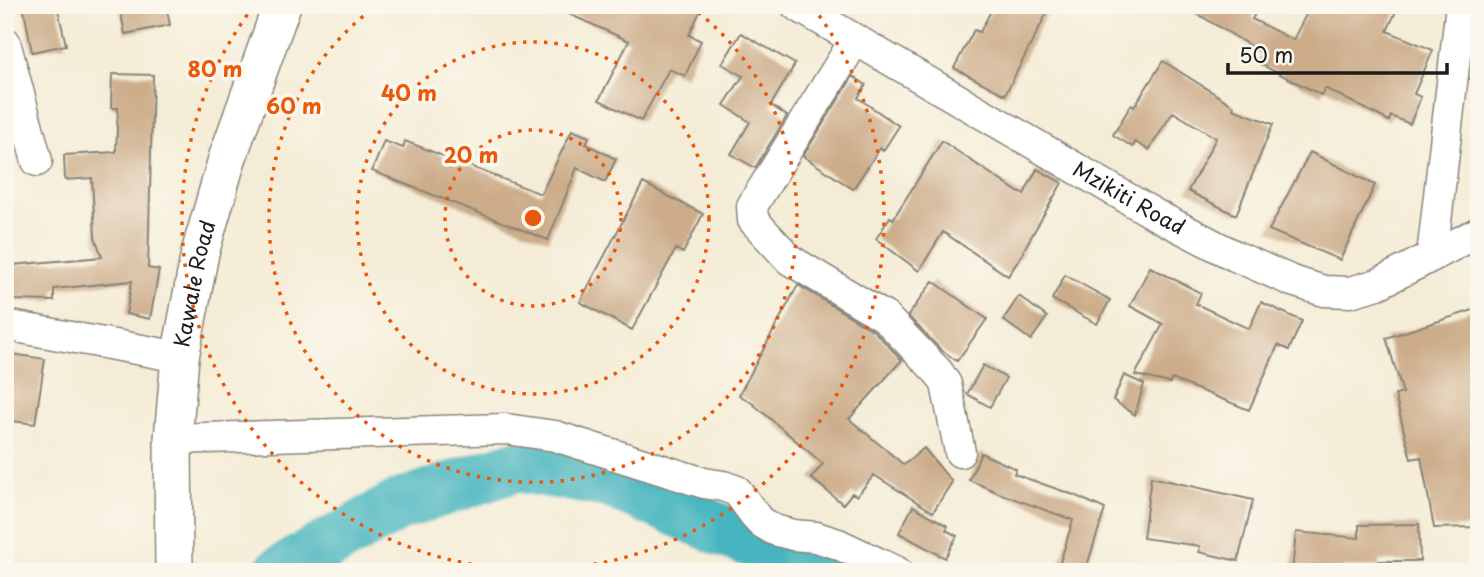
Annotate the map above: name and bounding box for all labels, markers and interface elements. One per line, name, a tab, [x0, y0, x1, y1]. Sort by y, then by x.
scale bar	[1228, 32, 1447, 76]
text: 50 m	[1239, 38, 1293, 70]
text: 80 m	[188, 52, 242, 84]
text: 40 m	[381, 76, 437, 108]
text: 60 m	[266, 89, 322, 121]
text: 20 m	[444, 138, 498, 170]
street label: Mzikiti Road	[1068, 152, 1192, 242]
centre of rings	[521, 206, 545, 230]
street label: Kawale Road	[164, 216, 223, 350]

